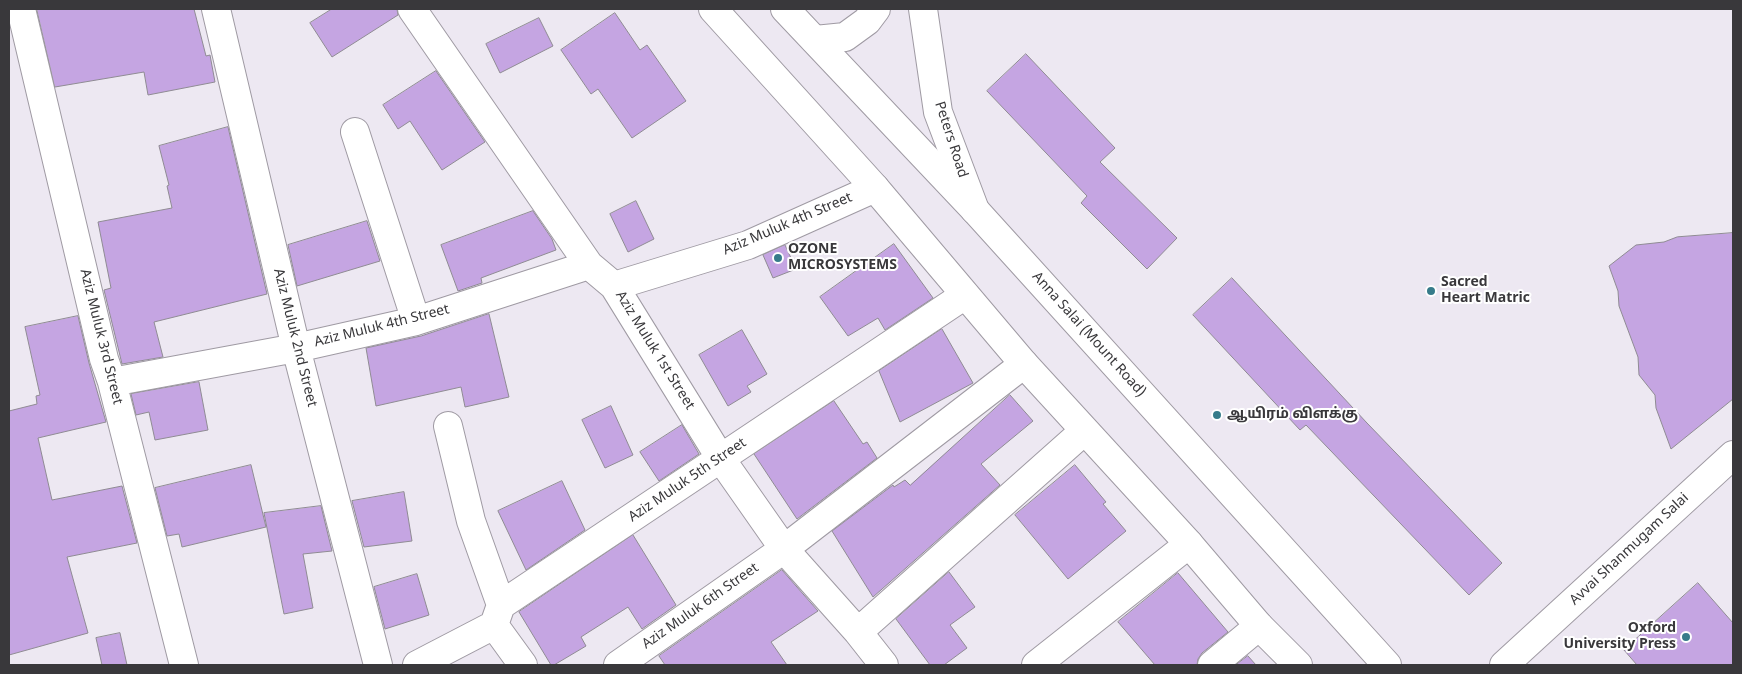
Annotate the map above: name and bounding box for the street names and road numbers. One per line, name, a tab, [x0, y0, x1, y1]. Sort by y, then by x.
street label: Peters Road	[930, 100, 970, 180]
street label: Aziz Muluk 4th Street	[721, 190, 855, 260]
street label: Aziz Muluk 2nd Street	[269, 267, 319, 409]
street label: Aziz Muluk 3rd Street	[75, 268, 125, 406]
street label: Anna Salai (Mount Road)	[1028, 269, 1148, 401]
street label: Aziz Muluk 1st Street	[611, 289, 697, 413]
street label: Aziz Muluk 4th Street	[313, 302, 451, 352]
street label: Aziz Muluk 5th Street	[626, 435, 750, 527]
street label: Avvai Shanmugam Salai	[1567, 490, 1693, 610]
street label: Aziz Muluk 6th Street	[639, 560, 763, 654]

